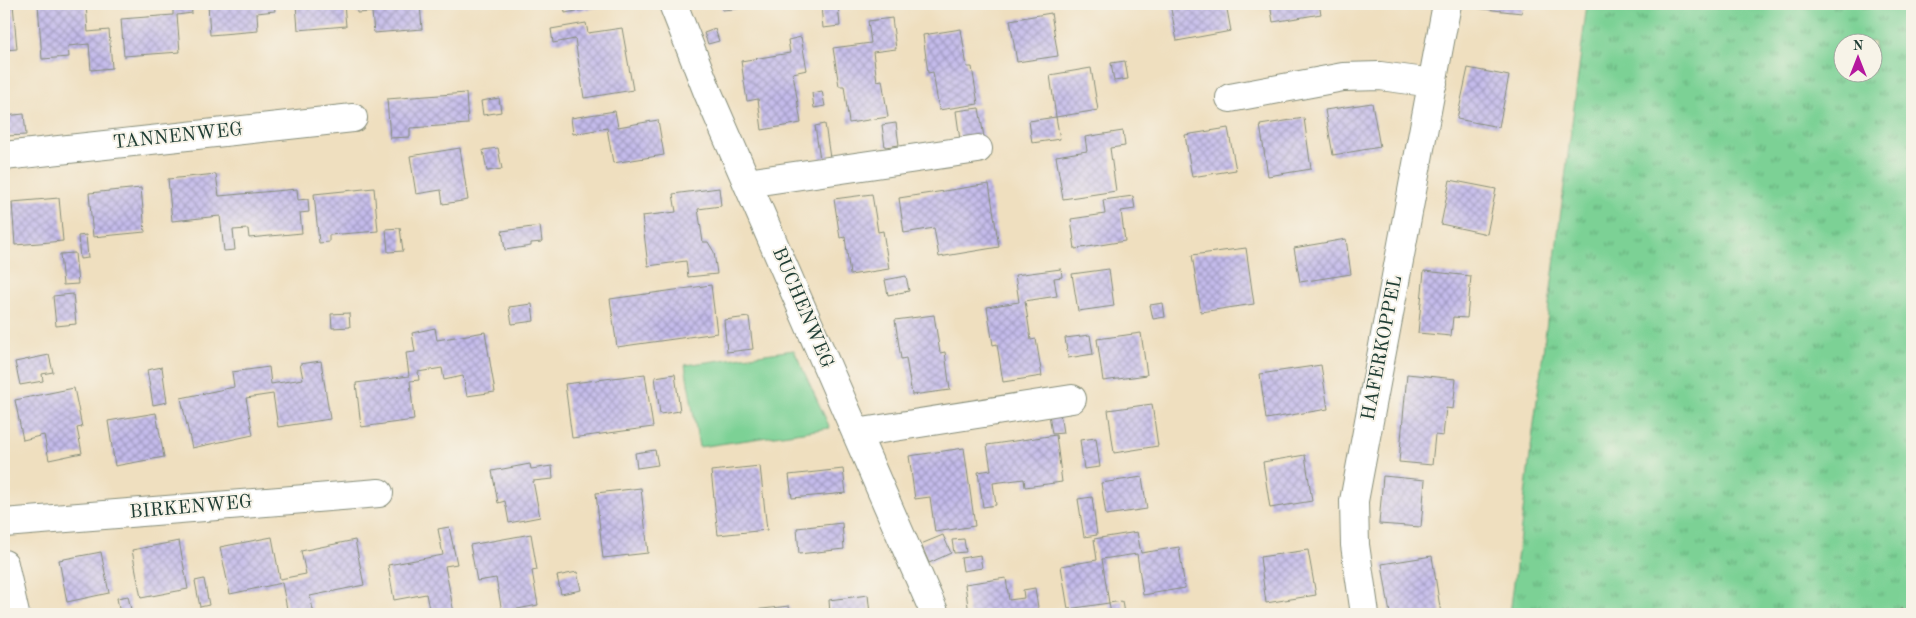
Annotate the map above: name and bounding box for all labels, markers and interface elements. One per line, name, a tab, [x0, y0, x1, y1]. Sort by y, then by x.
north arrow	[1834, 32, 1884, 82]
text: N	[1853, 39, 1864, 53]
street label: TANNENWEG	[112, 121, 244, 153]
street label: BUCHENWEG	[768, 245, 836, 372]
street label: HAFERKOPPEL	[1360, 274, 1406, 422]
street label: BIRKENWEG	[129, 493, 254, 523]

